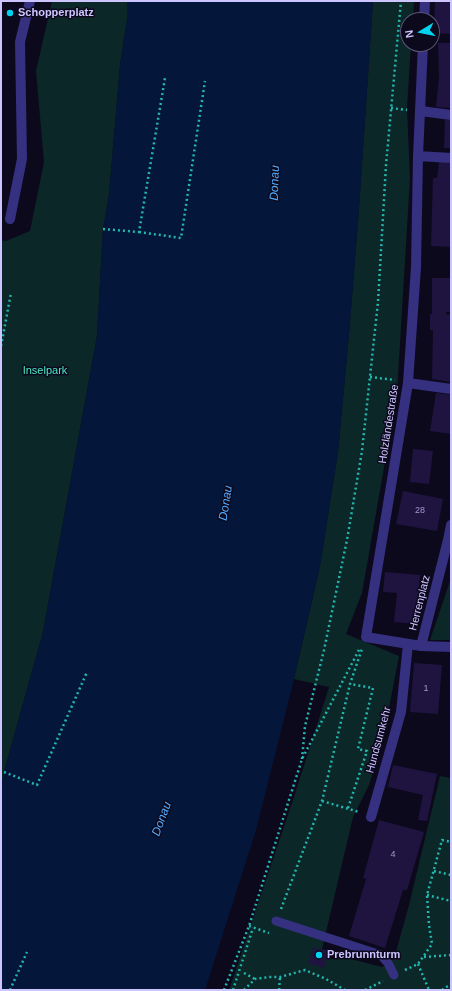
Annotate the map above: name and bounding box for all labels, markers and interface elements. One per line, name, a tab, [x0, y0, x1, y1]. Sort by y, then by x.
place label: Schopperplatz	[18, 6, 94, 20]
marker: Schopperplatz	[5, 8, 15, 18]
north arrow	[400, 12, 440, 52]
text: N	[403, 29, 416, 39]
water label: Donau	[267, 165, 283, 201]
park label: Inselpark	[23, 364, 67, 378]
street label: Holzländestraße	[376, 383, 402, 465]
water label: Donau	[216, 484, 236, 522]
house number: 28	[415, 506, 425, 516]
street label: Herrenplatz	[407, 574, 433, 632]
house number: 1	[423, 684, 429, 694]
street label: Hundsumkehr	[364, 705, 394, 775]
water label: Donau	[149, 800, 175, 838]
house number: 4	[390, 850, 396, 860]
place label: Prebrunnturm	[327, 948, 400, 962]
marker: Prebrunnturm	[314, 950, 324, 960]

